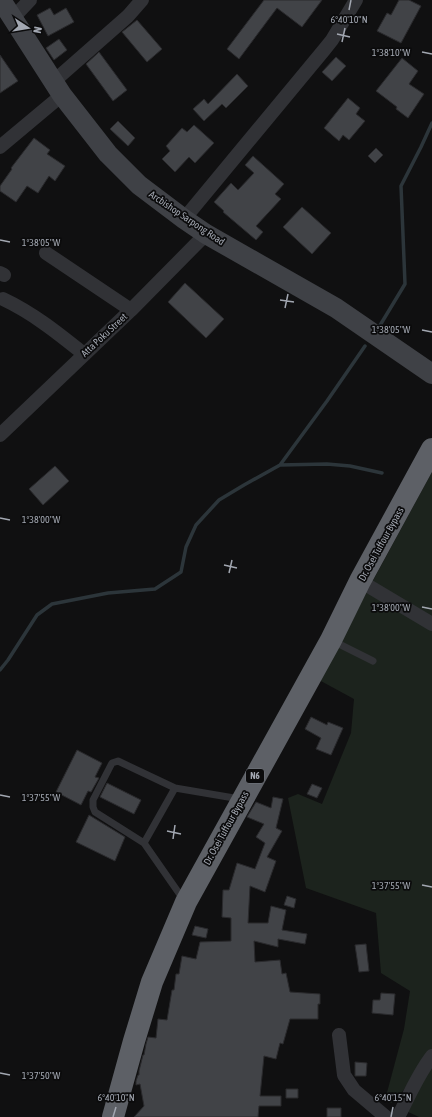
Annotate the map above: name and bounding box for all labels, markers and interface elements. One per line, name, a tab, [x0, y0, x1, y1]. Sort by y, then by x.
north arrow	[8, 8, 48, 48]
text: 6°40'10"N	[330, 14, 368, 25]
text: N	[31, 26, 44, 35]
text: 1°38'10"W	[372, 47, 411, 58]
street label: Arcbishop Sarpong Road	[147, 189, 227, 247]
text: 1°38'05"W	[22, 237, 61, 248]
street label: Atta Poku Street	[79, 311, 129, 359]
text: 1°38'05"W	[372, 324, 411, 335]
street label: Dr. Osei Tuffour Bypass	[356, 505, 406, 583]
text: 1°38'00"W	[22, 514, 61, 525]
text: 1°38'00"W	[372, 602, 411, 613]
road number: N6	[246, 769, 264, 783]
street label: Dr. Osei Tuffour Bypass	[201, 789, 251, 867]
text: 1°37'55"W	[22, 792, 61, 803]
text: 1°37'55"W	[372, 880, 411, 891]
text: 1°37'50"W	[22, 1070, 61, 1081]
text: 6°40'10"N	[97, 1092, 135, 1103]
text: 6°40'15"N	[374, 1092, 412, 1103]

